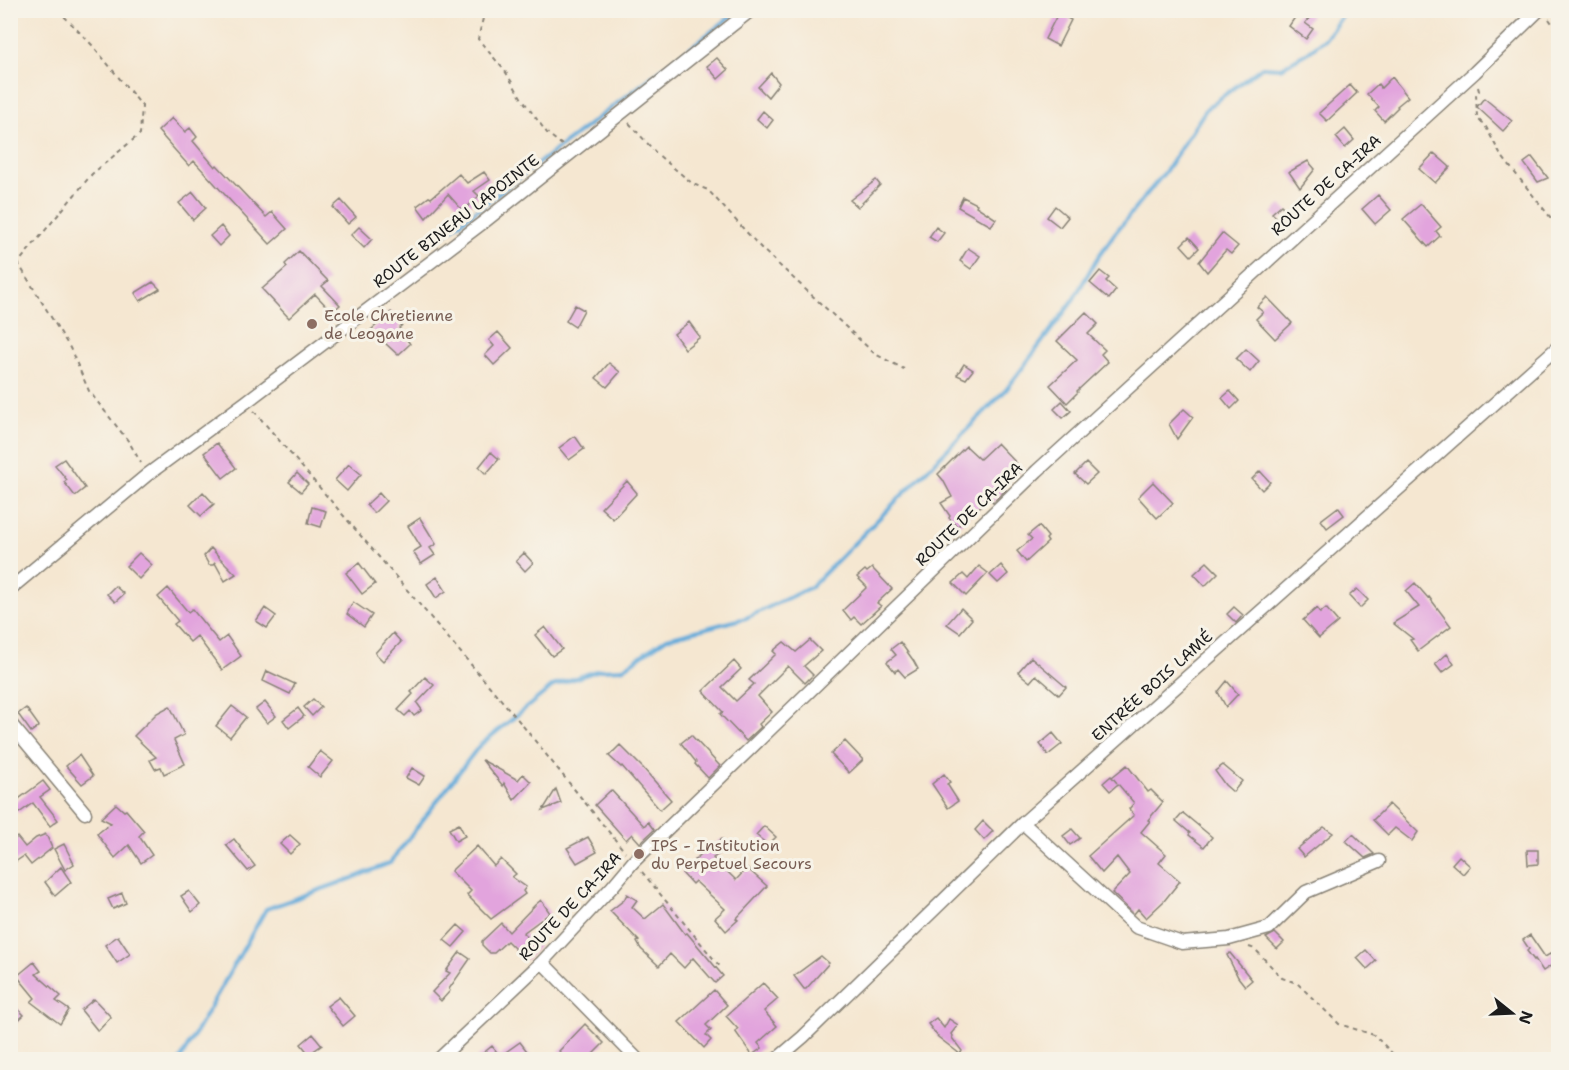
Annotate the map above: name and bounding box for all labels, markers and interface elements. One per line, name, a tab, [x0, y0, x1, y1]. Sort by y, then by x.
street label: ROUTE DE CA-IRA	[1266, 130, 1386, 240]
street label: ROUTE BINEAU LAPOINTE	[369, 149, 543, 293]
place label: Ecole Chretienne de Leogane	[324, 305, 453, 344]
marker: Ecole Chretienne de Leogane	[305, 317, 319, 331]
street label: ROUTE DE CA-IRA	[911, 457, 1027, 571]
street label: ENTRÉE BOIS LAMÉ	[1087, 626, 1217, 746]
place label: IPS - Institution du Perpetuel Secours	[651, 835, 812, 874]
street label: ROUTE DE CA-IRA	[514, 847, 626, 965]
marker: IPS - Institution du Perpetuel Secours	[632, 847, 646, 861]
north arrow	[1482, 983, 1542, 1043]
text: N	[1514, 1008, 1538, 1027]

